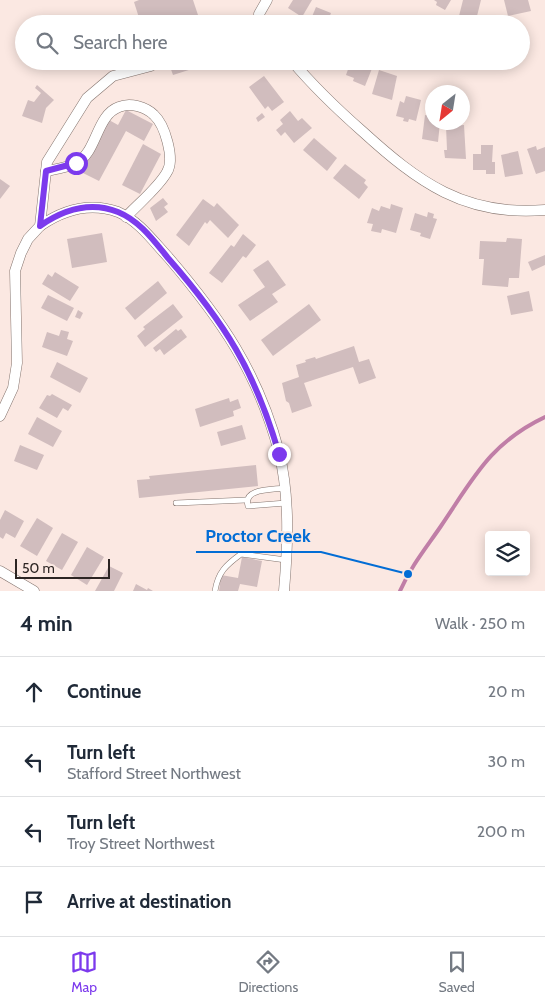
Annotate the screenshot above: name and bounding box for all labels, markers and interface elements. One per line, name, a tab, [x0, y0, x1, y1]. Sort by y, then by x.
search box	[15, 15, 530, 70]
icon: search	[33, 29, 61, 57]
text: Search here	[73, 31, 167, 54]
north arrow	[425, 85, 470, 130]
route start	[65, 152, 88, 175]
route end	[268, 443, 291, 466]
callout: Proctor Creek	[196, 519, 321, 552]
text: Proctor Creek	[205, 525, 311, 547]
map controls	[485, 531, 530, 576]
button: layers	[485, 531, 530, 576]
scale bar	[15, 556, 110, 579]
text: 50 m	[22, 559, 55, 577]
text: 4 min	[20, 611, 73, 636]
text: Walk · 250 m	[435, 614, 525, 633]
icon: ahead	[20, 678, 48, 706]
text: Continue	[67, 680, 141, 703]
text: 20 m	[488, 682, 525, 701]
text: Turn left	[67, 741, 135, 764]
icon: left	[20, 748, 48, 776]
text: 30 m	[488, 752, 525, 771]
text: Stafford Street Northwest	[67, 764, 241, 783]
text: Turn left	[67, 811, 135, 834]
icon: left	[20, 818, 48, 846]
text: 200 m	[477, 822, 525, 841]
text: Troy Street Northwest	[67, 834, 215, 853]
icon: arrive	[20, 888, 48, 916]
text: Arrive at destination	[67, 890, 231, 913]
tab: Map	[70, 948, 98, 996]
tab: Directions	[238, 948, 298, 996]
tab: Saved	[438, 948, 475, 996]

